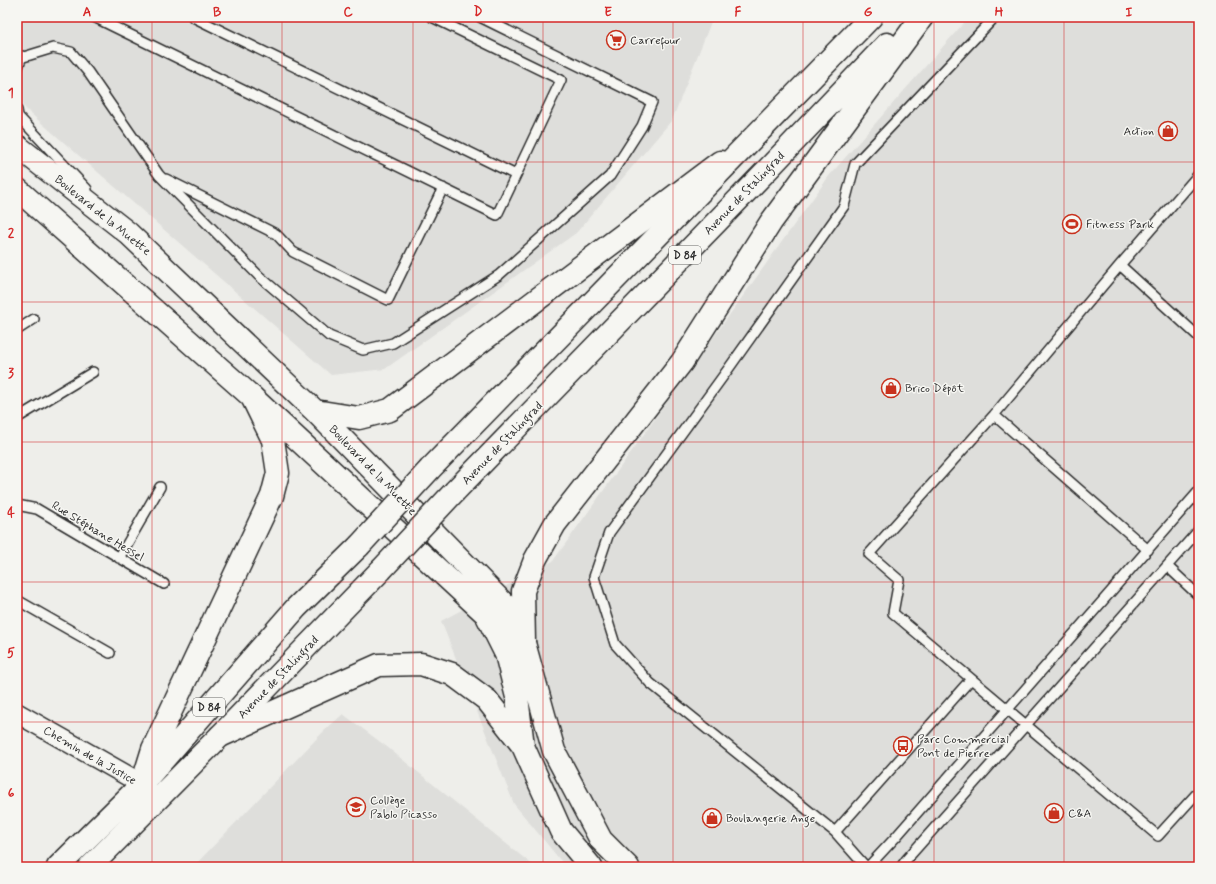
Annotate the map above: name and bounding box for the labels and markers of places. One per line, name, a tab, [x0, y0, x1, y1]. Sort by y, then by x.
supermarket icon: Carrefour	[605, 29, 627, 51]
place label: Carrefour	[630, 33, 680, 50]
shop icon: Action	[1157, 120, 1179, 142]
place label: Action	[1124, 124, 1154, 140]
sports icon: Fitness Park	[1061, 213, 1083, 235]
place label: Fitness Park	[1086, 217, 1154, 233]
shop icon: Brico Dépôt	[880, 377, 902, 399]
place label: Brico Dépôt	[905, 381, 964, 397]
place label: Parc Commercial Pont de Pierre	[917, 732, 1009, 762]
bus stop icon: Parc Commercial Pont de Pierre	[892, 735, 914, 757]
place label: Collège Pablo Picasso	[370, 793, 437, 823]
school or university icon: Collège Pablo Picasso	[345, 796, 367, 818]
shop icon: C&A	[1043, 802, 1065, 824]
place label: C&A	[1068, 806, 1091, 822]
shop icon: Boulangerie Ange	[701, 807, 723, 829]
place label: Boulangerie Ange	[726, 811, 815, 828]

